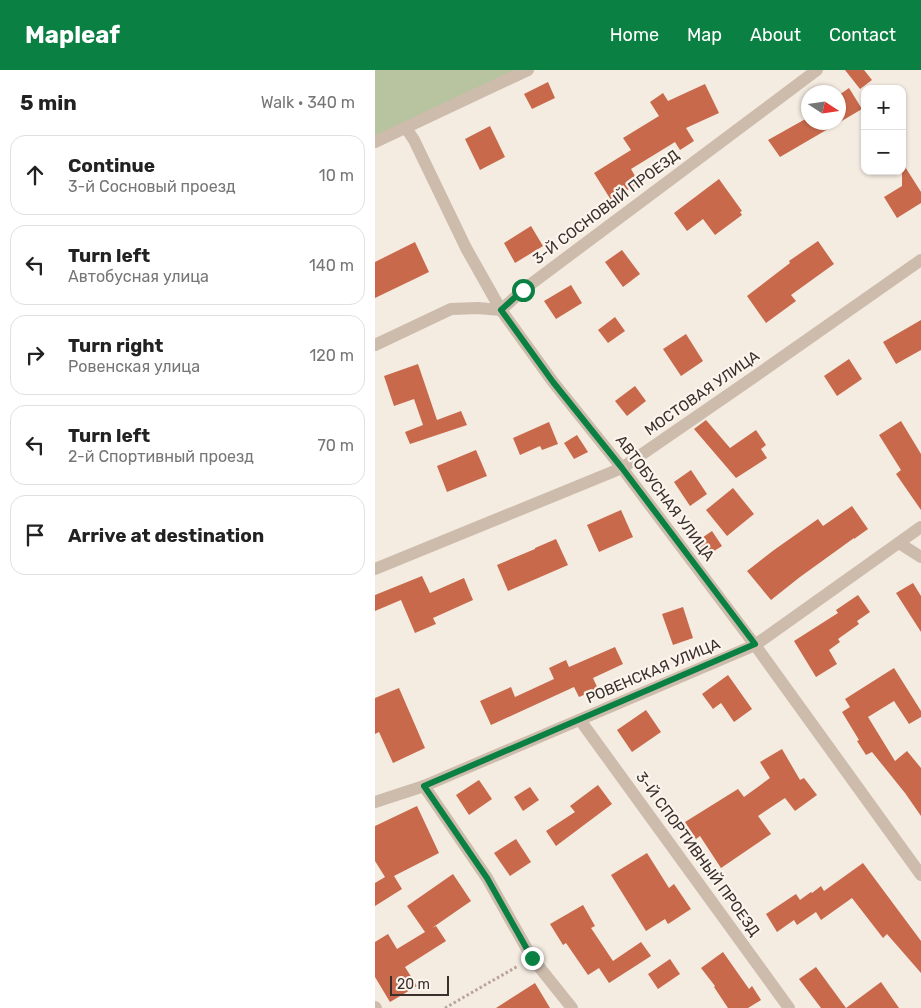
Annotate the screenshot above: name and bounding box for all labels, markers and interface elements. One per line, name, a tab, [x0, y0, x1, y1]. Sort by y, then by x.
text: Mapleaf	[25, 21, 120, 49]
text: Home	[610, 24, 659, 46]
text: Map	[687, 24, 722, 46]
text: About	[750, 24, 801, 46]
text: Contact	[829, 24, 896, 46]
north arrow	[801, 85, 846, 130]
map controls	[861, 85, 906, 175]
button: +	[861, 85, 906, 130]
text: 5 min	[20, 90, 77, 115]
text: Walk · 340 m	[261, 93, 355, 112]
button: −	[861, 130, 906, 175]
street label: 3-Й СОСНОВЫЙ ПРОЕЗД	[529, 146, 683, 268]
text: Continue	[68, 154, 155, 177]
icon: ahead	[21, 161, 49, 189]
text: 10 m	[319, 166, 354, 185]
text: 3-й Сосновый проезд	[68, 177, 236, 196]
text: Turn left	[68, 244, 150, 267]
icon: left	[21, 251, 49, 279]
text: 140 m	[309, 256, 354, 275]
text: Автобусная улица	[68, 267, 209, 286]
route start	[512, 279, 535, 302]
text: Turn right	[68, 334, 163, 357]
icon: right	[21, 341, 49, 369]
text: 120 m	[309, 346, 354, 365]
street label: МОСТОВАЯ УЛИЦА	[641, 347, 763, 439]
text: Ровенская улица	[68, 357, 200, 376]
text: Turn left	[68, 424, 150, 447]
icon: left	[21, 431, 49, 459]
street label: АВТОБУСНАЯ УЛИЦА	[612, 432, 718, 564]
text: 70 m	[317, 436, 354, 455]
text: 2-й Спортивный проезд	[68, 447, 254, 466]
icon: arrive	[21, 521, 49, 549]
text: Arrive at destination	[68, 524, 264, 547]
street label: РОВЕНСКАЯ УЛИЦА	[583, 635, 723, 707]
street label: 3-Й СПОРТИВНЫЙ ПРОЕЗД	[632, 768, 764, 940]
route end	[521, 947, 544, 970]
scale bar	[390, 973, 449, 996]
text: 20 m	[397, 976, 430, 993]

